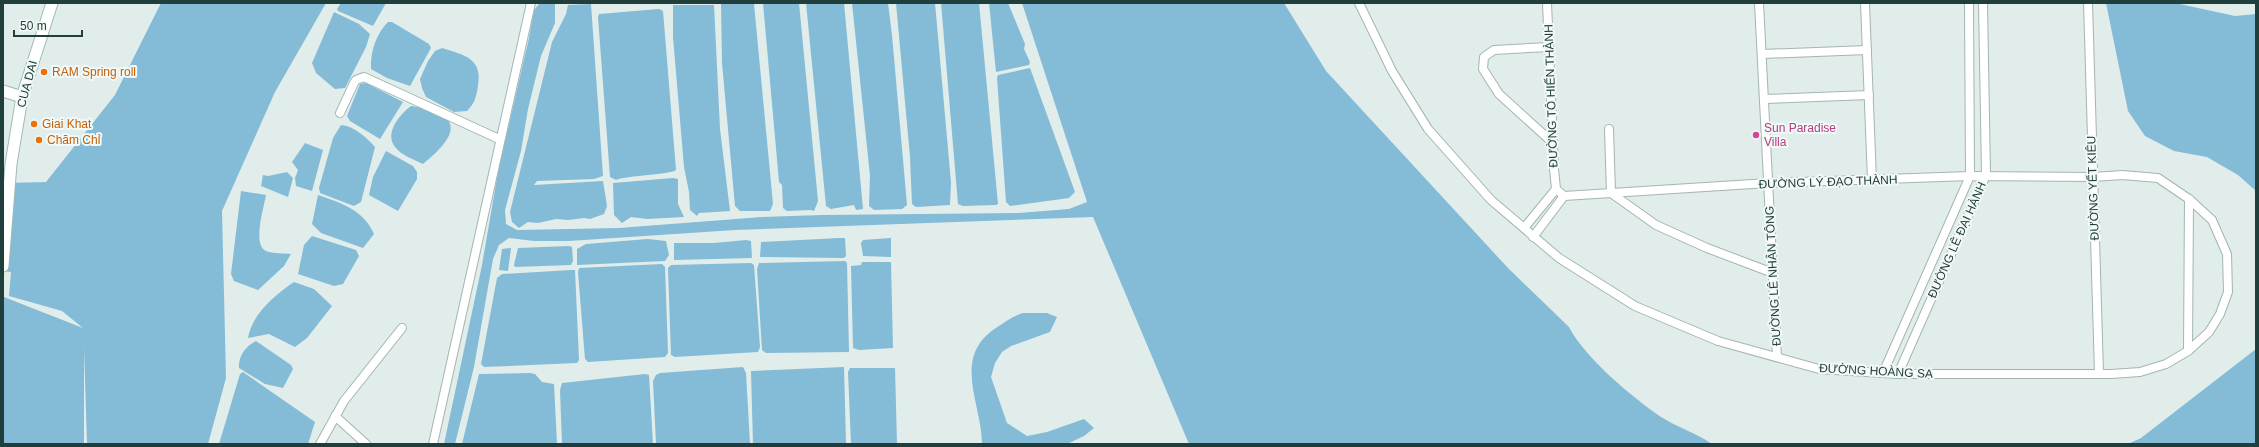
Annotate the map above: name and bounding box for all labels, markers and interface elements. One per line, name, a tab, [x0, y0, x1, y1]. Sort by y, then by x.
scale bar	[14, 12, 82, 38]
text: 50 m	[20, 19, 47, 33]
street label: ĐƯỜNG TÔ HIẾN THÀNH	[1541, 24, 1560, 168]
street label: CUA DAI	[14, 59, 40, 109]
place label: RAM Spring roll	[52, 65, 136, 79]
marker: RAM Spring roll	[39, 67, 49, 77]
place label: Giai Khat	[42, 117, 92, 131]
marker: Giai Khat	[29, 119, 39, 129]
place label: Sun Paradise Villa	[1764, 121, 1836, 149]
marker: Sun Paradise Villa	[1751, 130, 1761, 140]
place label: Chăm Chỉ	[47, 133, 101, 147]
marker: Chăm Chỉ	[34, 135, 44, 145]
street label: ĐƯỜNG YẾT KIÊU	[2083, 135, 2102, 241]
street label: ĐƯỜNG LÝ ĐẠO THÀNH	[1758, 172, 1898, 191]
street label: ĐƯỜNG LÊ ĐẠI HÀNH	[1924, 179, 1989, 300]
street label: ĐƯỜNG LÊ NHÂN TÔNG	[1761, 206, 1784, 346]
street label: ĐƯỜNG HOÀNG SA	[1819, 360, 1933, 381]

